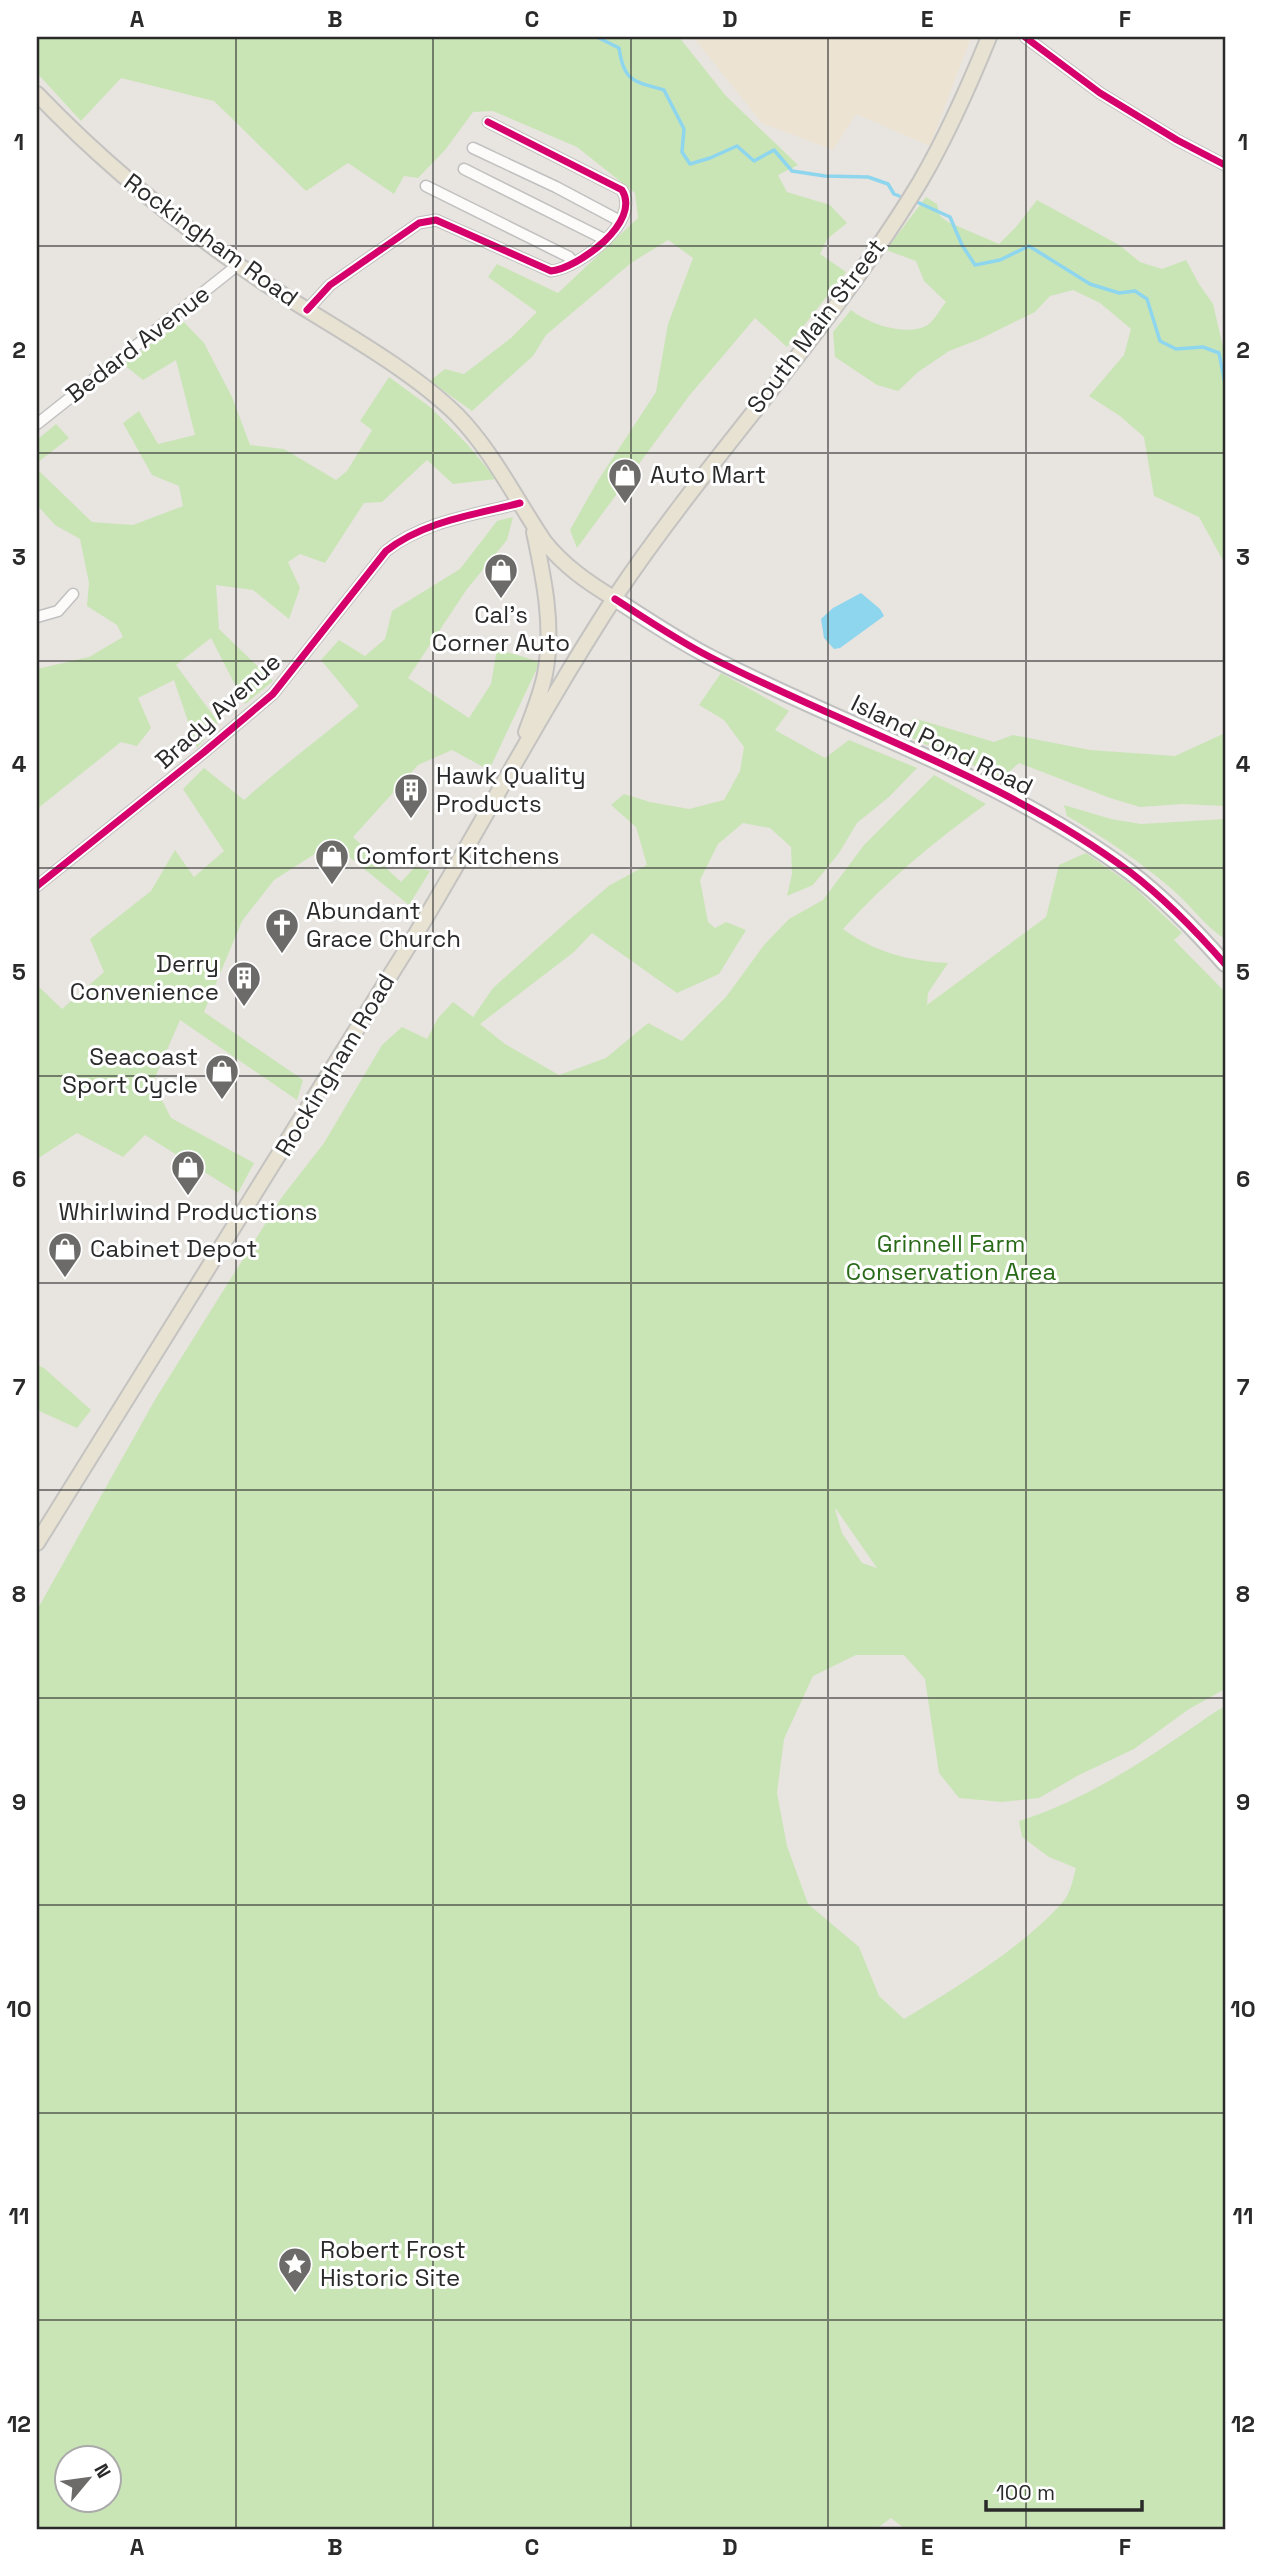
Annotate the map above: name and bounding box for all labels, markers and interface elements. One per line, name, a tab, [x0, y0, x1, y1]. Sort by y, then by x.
text: A	[130, 4, 145, 34]
text: B	[327, 4, 343, 34]
text: C	[525, 4, 539, 34]
text: D	[722, 4, 738, 34]
text: E	[921, 4, 933, 34]
text: F	[1119, 4, 1131, 34]
text: 1	[14, 127, 24, 157]
text: 1	[1238, 127, 1248, 157]
street label: Rockingham Road	[118, 166, 304, 313]
street label: South Main Street	[740, 232, 891, 419]
street label: Bedard Avenue	[60, 278, 216, 409]
text: 2	[12, 335, 26, 365]
text: 2	[1236, 335, 1250, 365]
shop icon: Auto Mart	[606, 456, 644, 505]
place label: Auto Mart	[650, 459, 766, 490]
text: 3	[12, 542, 26, 572]
text: 3	[1236, 542, 1250, 572]
shop icon: Cal's Corner Auto	[482, 551, 520, 600]
place label: Cal's Corner Auto	[432, 599, 570, 658]
street label: Brady Avenue	[148, 646, 287, 775]
street label: Island Pond Road	[846, 687, 1038, 802]
text: 4	[12, 749, 27, 779]
text: 4	[1236, 749, 1251, 779]
place label: Hawk Quality Products	[436, 760, 586, 819]
building icon: Hawk Quality Products	[392, 771, 430, 820]
shop icon: Comfort Kitchens	[313, 837, 351, 886]
place label: Comfort Kitchens	[356, 840, 559, 871]
place label: Abundant Grace Church	[306, 895, 461, 954]
church icon: Abundant Grace Church	[263, 906, 301, 955]
place label: Derry Convenience	[70, 948, 219, 1007]
text: 5	[12, 957, 26, 987]
text: 5	[1236, 957, 1250, 987]
building icon: Derry Convenience	[225, 959, 263, 1008]
street label: Rockingham Road	[268, 968, 401, 1162]
place label: Seacoast Sport Cycle	[62, 1041, 198, 1100]
shop icon: Seacoast Sport Cycle	[203, 1052, 241, 1101]
shop icon: Whirlwind Productions	[169, 1148, 207, 1197]
text: 6	[12, 1164, 26, 1194]
text: 6	[1236, 1164, 1250, 1194]
place label: Whirlwind Productions	[59, 1196, 317, 1227]
park label: Grinnell Farm Conservation Area	[846, 1228, 1056, 1287]
shop icon: Cabinet Depot	[46, 1230, 84, 1279]
place label: Cabinet Depot	[90, 1233, 257, 1264]
text: 7	[13, 1372, 26, 1402]
text: 7	[1237, 1372, 1250, 1402]
text: 8	[12, 1579, 26, 1609]
text: 8	[1236, 1579, 1250, 1609]
text: 9	[12, 1787, 26, 1817]
text: 9	[1236, 1787, 1250, 1817]
text: 10	[6, 1994, 32, 2024]
text: 10	[1230, 1994, 1256, 2024]
text: 11	[9, 2201, 29, 2231]
text: 11	[1233, 2201, 1253, 2231]
place label: Robert Frost Historic Site	[320, 2234, 466, 2293]
place icon: Robert Frost Historic Site	[276, 2245, 314, 2294]
text: 12	[7, 2409, 31, 2439]
text: 12	[1231, 2409, 1255, 2439]
north arrow	[52, 2444, 122, 2514]
text: N	[88, 2459, 116, 2483]
scale bar	[986, 2468, 1141, 2512]
text: 100 m	[996, 2479, 1055, 2506]
text: A	[130, 2532, 145, 2562]
text: B	[327, 2532, 343, 2562]
text: C	[525, 2532, 539, 2562]
text: D	[722, 2532, 738, 2562]
text: E	[921, 2532, 933, 2562]
text: F	[1119, 2532, 1131, 2562]

